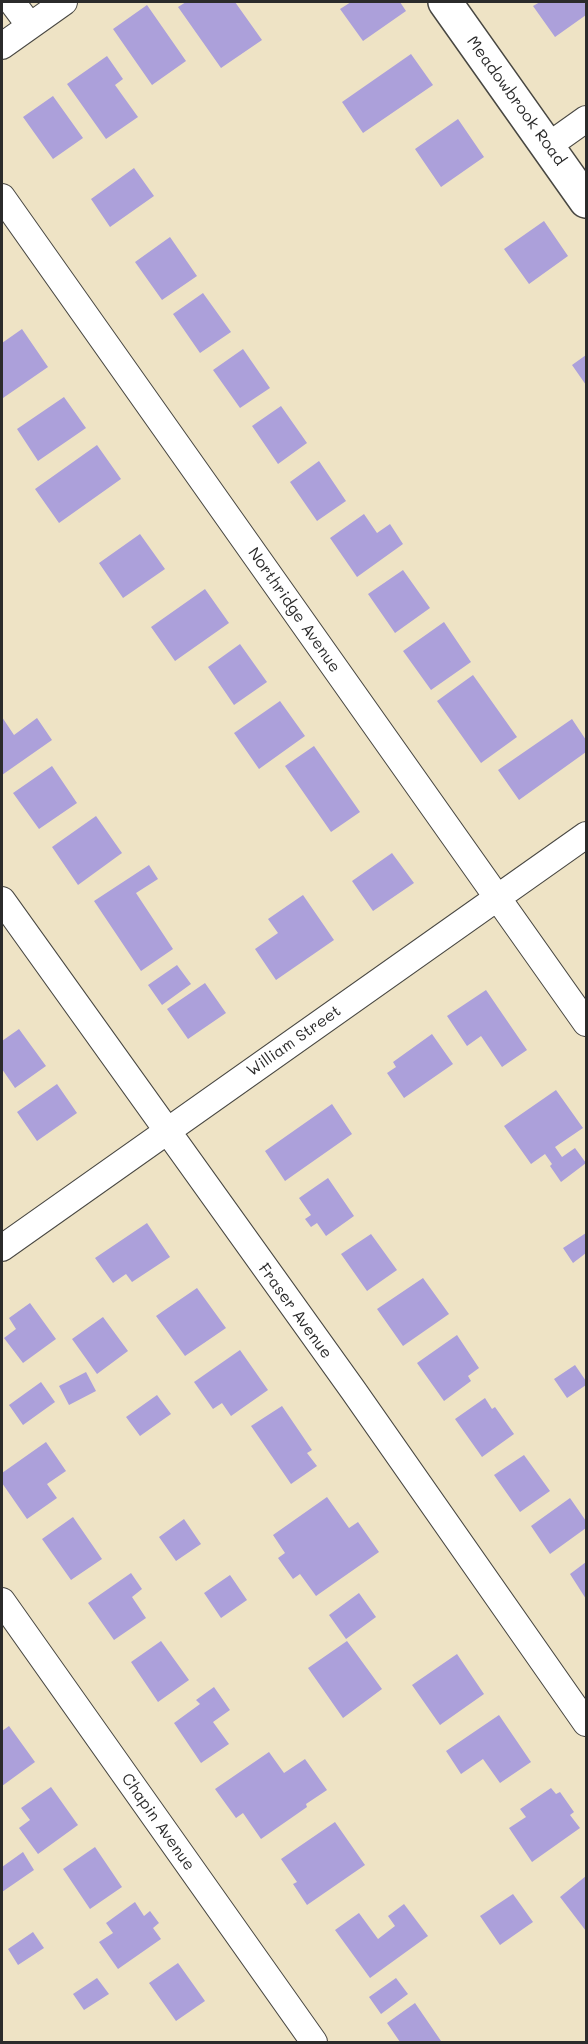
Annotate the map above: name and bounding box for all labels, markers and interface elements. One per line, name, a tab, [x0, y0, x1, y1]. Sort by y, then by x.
street label: Meadowbrook Road	[463, 33, 569, 169]
street label: Northridge Avenue	[244, 544, 344, 676]
street label: William Street	[243, 1001, 345, 1081]
street label: Fraser Avenue	[254, 1260, 336, 1362]
street label: Chapin Avenue	[117, 1770, 199, 1874]

